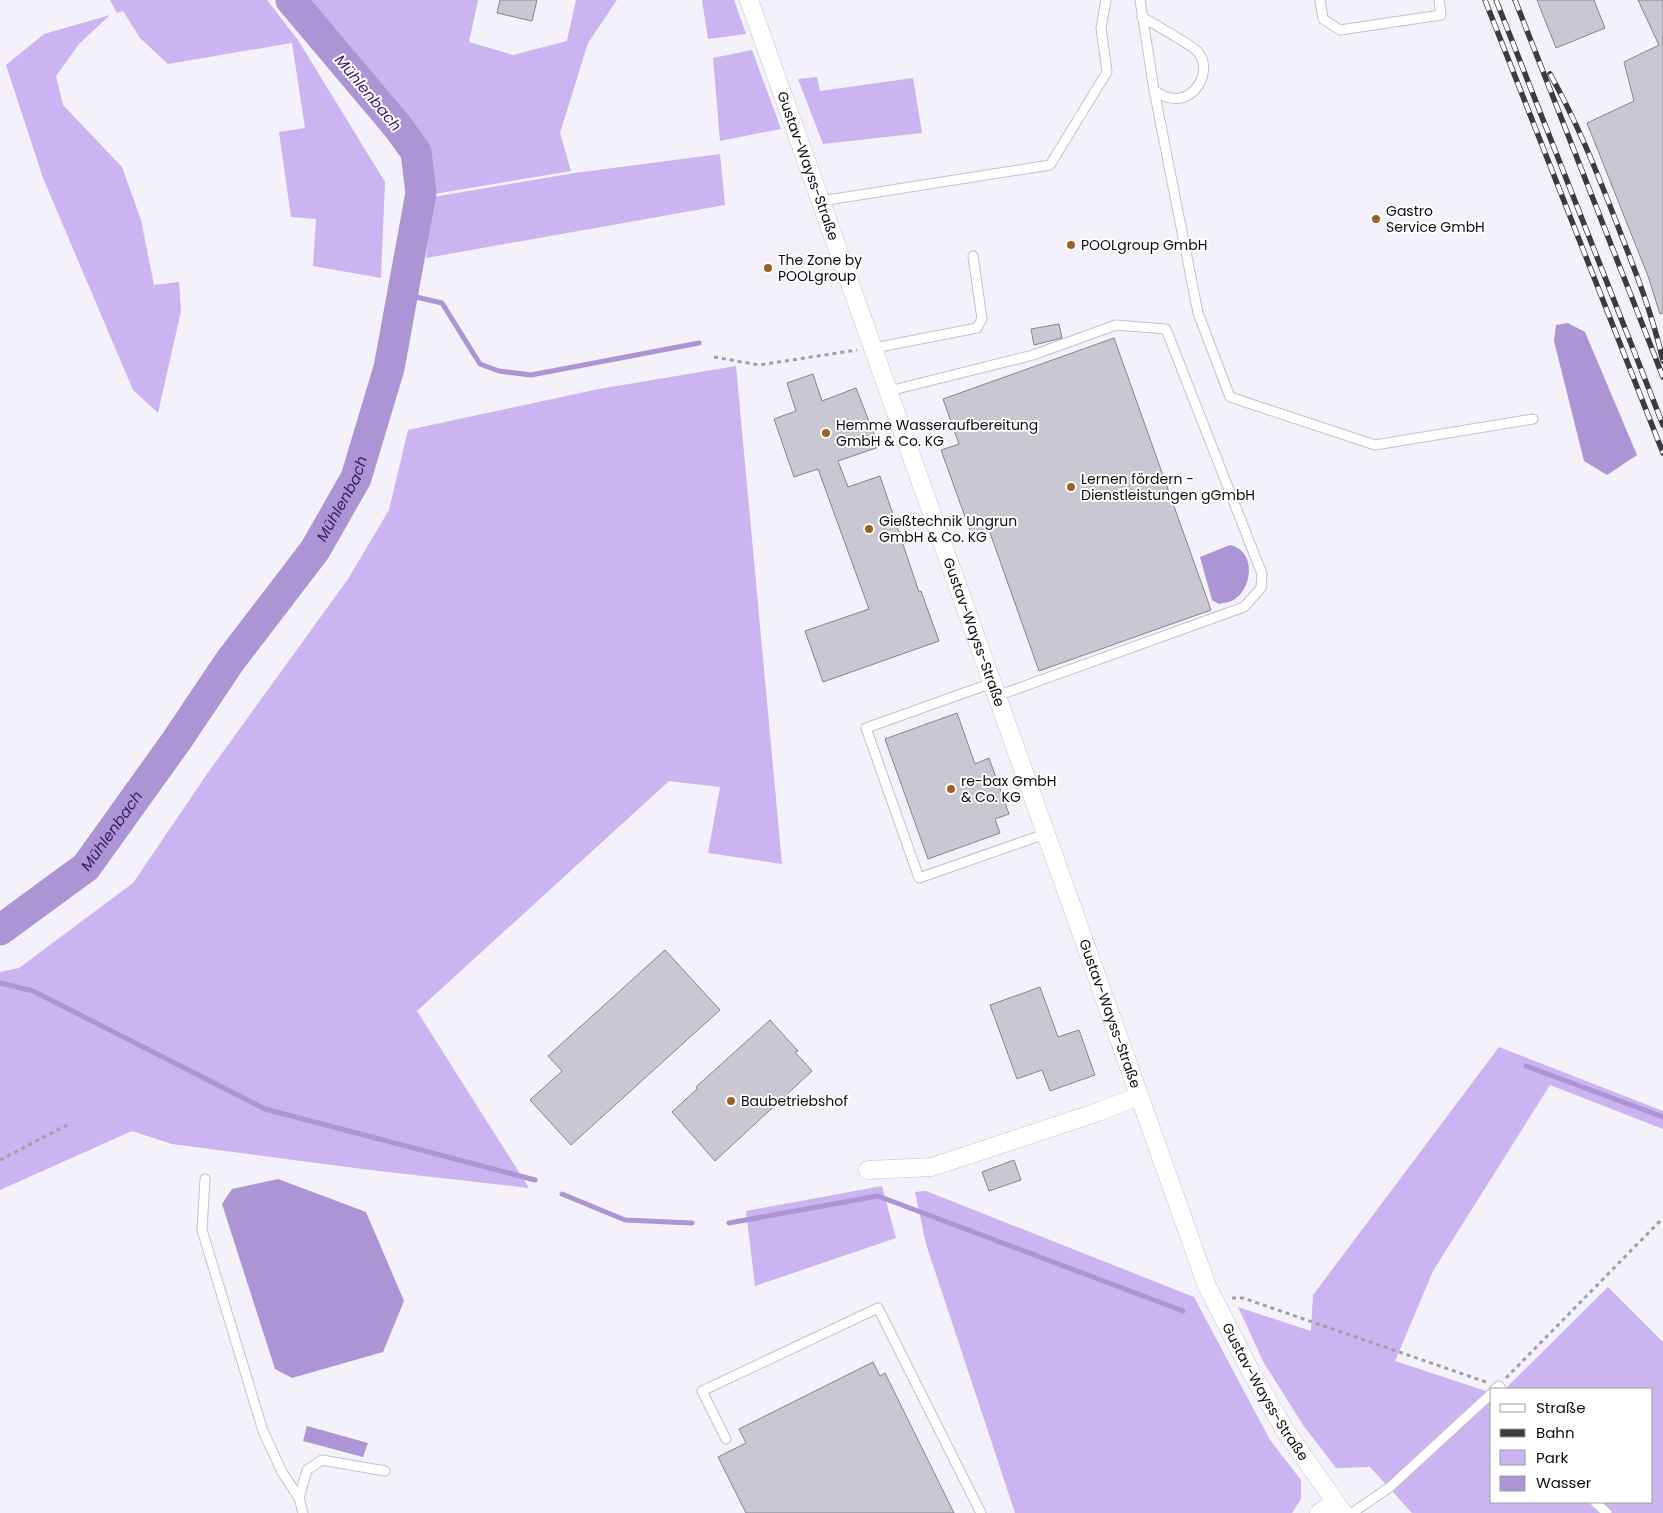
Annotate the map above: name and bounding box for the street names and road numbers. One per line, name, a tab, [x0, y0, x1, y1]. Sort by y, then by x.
street label: Gustav-Wayss-Straße	[772, 89, 844, 243]
street label: Gustav-Wayss-Straße	[938, 555, 1010, 710]
street label: Gustav-Wayss-Straße	[1074, 936, 1146, 1091]
street label: Gustav-Wayss-Straße	[1217, 1319, 1314, 1465]

